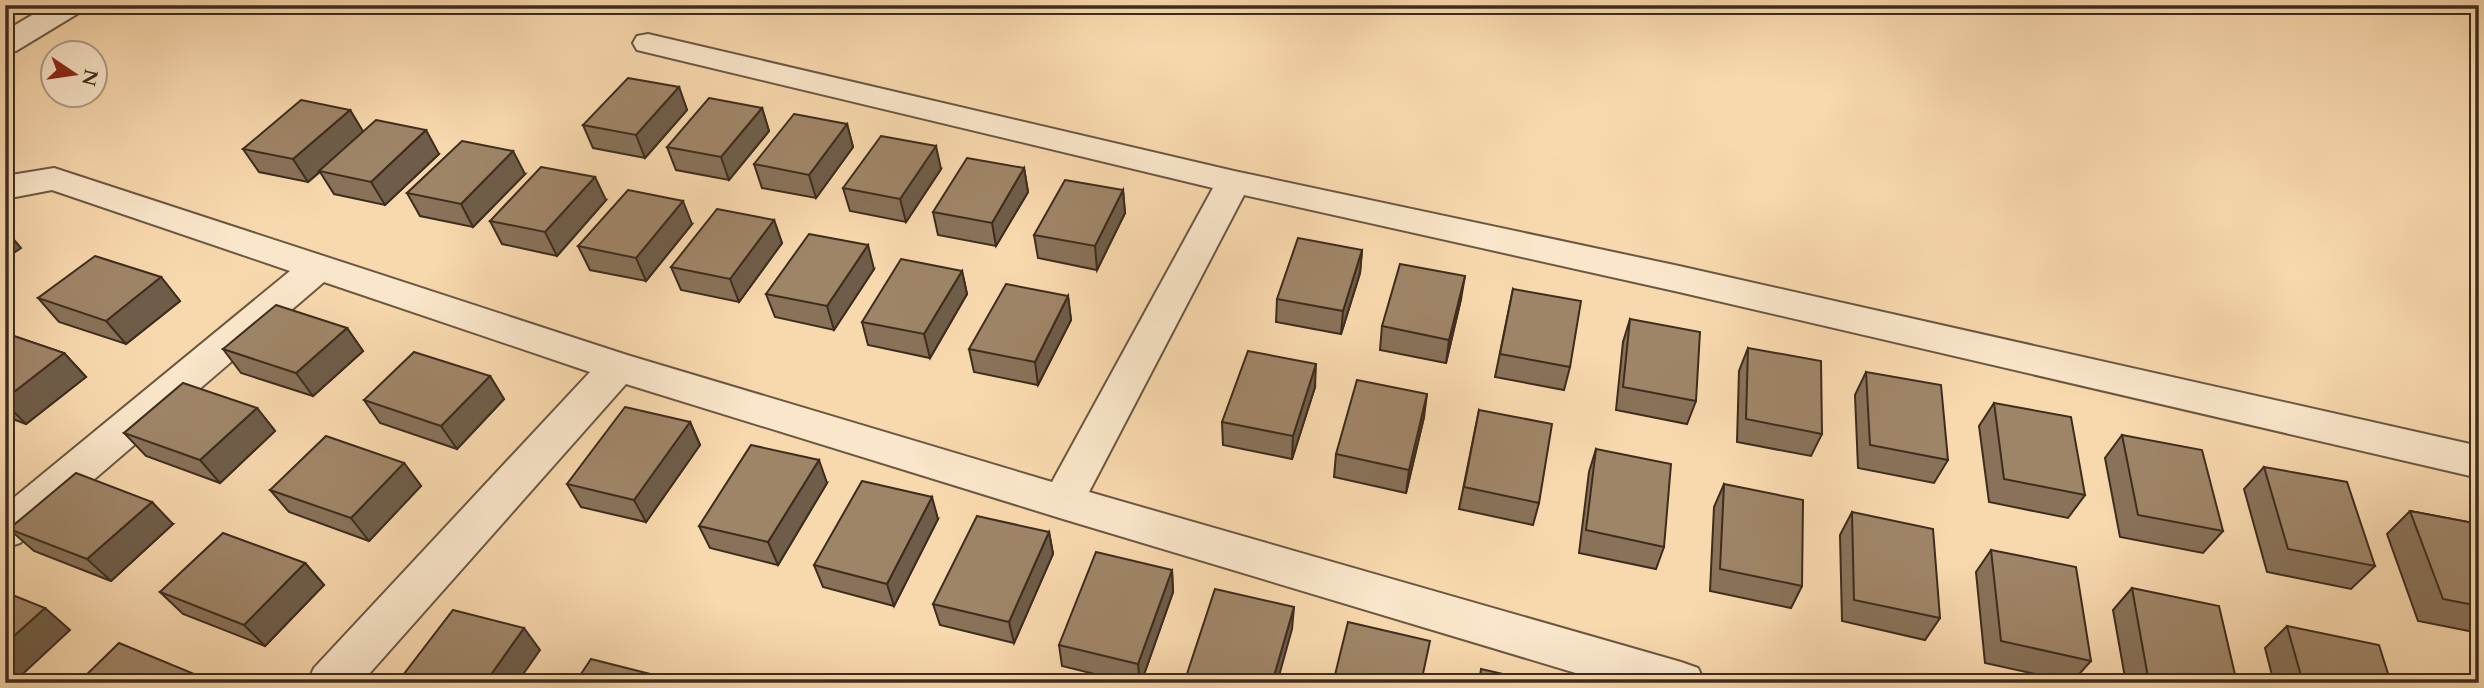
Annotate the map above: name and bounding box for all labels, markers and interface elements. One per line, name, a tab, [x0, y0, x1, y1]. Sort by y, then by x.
north arrow	[38, 38, 108, 108]
text: N	[75, 67, 104, 89]

